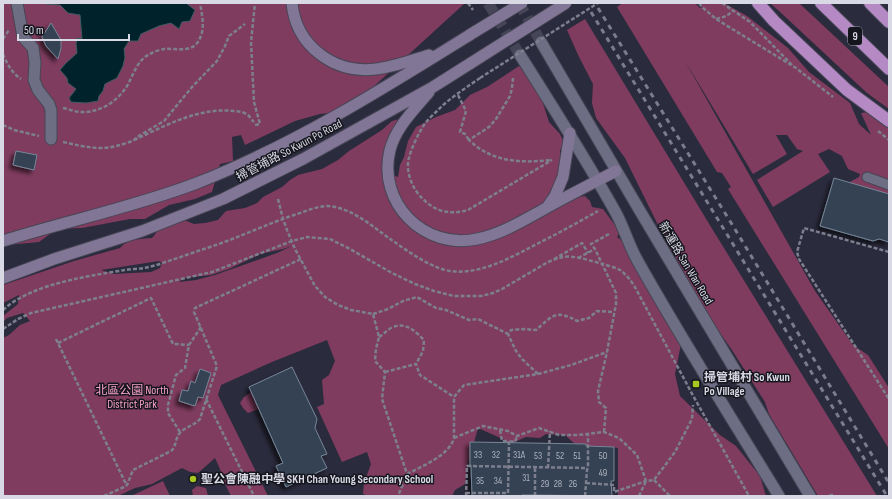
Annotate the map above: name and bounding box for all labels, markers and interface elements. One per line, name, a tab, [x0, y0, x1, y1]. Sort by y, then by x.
scale bar	[18, 16, 129, 42]
text: 50 m	[24, 23, 44, 38]
road number: 9	[848, 27, 862, 45]
street label: 掃管埔路 So Kwun Po Road	[234, 116, 345, 185]
street label: 新運路 San Wan Road	[655, 219, 716, 307]
place label: 掃管埔村 So Kwun Po Village	[704, 370, 790, 399]
marker: 掃管埔村 So Kwun Po Village	[691, 379, 701, 389]
park label: 北區公園 North District Park	[95, 383, 169, 412]
house number: 33	[474, 449, 482, 461]
house number: 32	[492, 449, 500, 461]
house number: 31A	[513, 449, 526, 461]
house number: 53	[534, 450, 542, 462]
house number: 52	[556, 450, 564, 462]
house number: 51	[573, 450, 581, 462]
house number: 50	[599, 450, 607, 462]
house number: 49	[599, 467, 607, 479]
place label: 聖公會陳融中學 SKH Chan Young Secondary School	[201, 472, 433, 487]
house number: 31	[522, 472, 530, 484]
marker: 聖公會陳融中學 SKH Chan Young Secondary School	[188, 474, 198, 484]
house number: 35	[476, 475, 484, 487]
house number: 34	[494, 475, 502, 487]
house number: 29	[541, 478, 549, 490]
house number: 28	[554, 478, 562, 490]
house number: 26	[569, 478, 577, 490]

